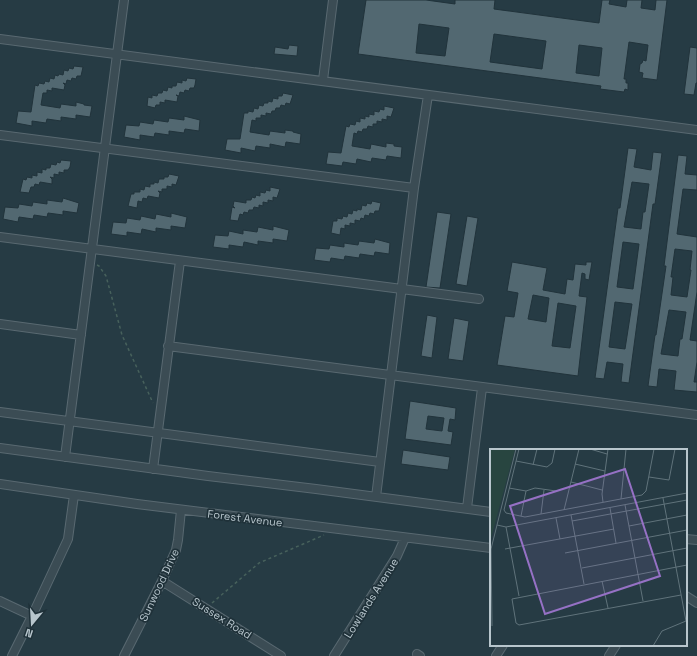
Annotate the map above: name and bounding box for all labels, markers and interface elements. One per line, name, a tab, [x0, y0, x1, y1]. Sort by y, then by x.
inset map	[490, 449, 687, 646]
street label: Forest Avenue	[207, 506, 283, 530]
street label: Sunwood Drive	[136, 546, 182, 624]
street label: Lowlands Avenue	[341, 555, 401, 641]
street label: Sussex Road	[190, 594, 254, 642]
north arrow	[12, 604, 52, 644]
text: N	[23, 626, 35, 641]

